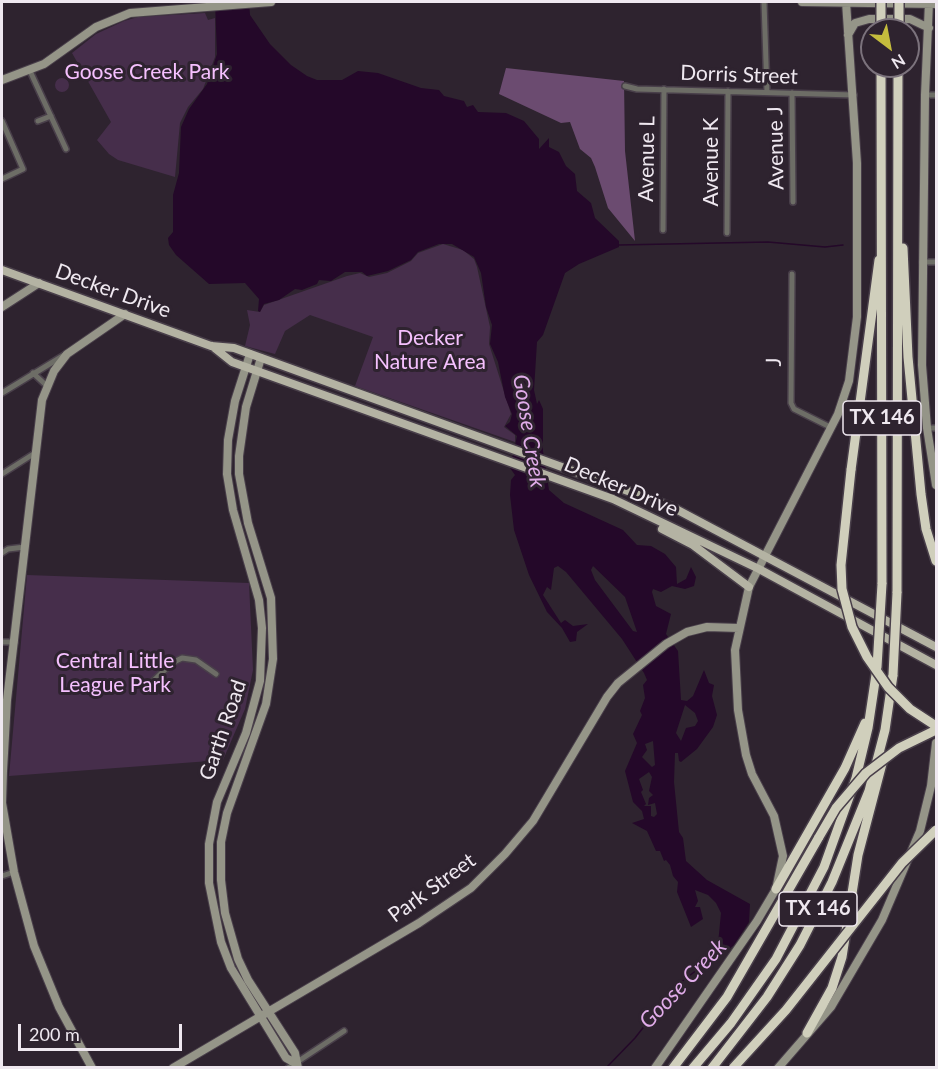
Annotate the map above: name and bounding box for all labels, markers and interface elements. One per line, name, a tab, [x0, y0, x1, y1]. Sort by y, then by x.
north arrow	[860, 18, 920, 78]
text: N	[888, 51, 909, 73]
park label: Goose Creek Park	[64, 59, 230, 85]
street label: Dorris Street	[680, 60, 798, 90]
street label: Avenue J	[763, 106, 789, 190]
street label: Avenue L	[634, 116, 660, 202]
street label: Avenue K	[698, 118, 724, 206]
street label: Decker Drive	[52, 258, 174, 324]
park label: Decker Nature Area	[374, 325, 486, 375]
street label: J	[761, 357, 787, 367]
water label: Goose Creek	[507, 372, 551, 490]
road number: TX 146	[843, 401, 921, 435]
street label: Decker Drive	[560, 452, 682, 522]
park label: Central Little League Park	[56, 648, 174, 698]
street label: Garth Road	[194, 676, 252, 784]
street label: Park Street	[383, 848, 481, 928]
road number: TX 146	[779, 892, 857, 926]
water label: Goose Creek	[634, 934, 732, 1034]
scale bar	[21, 1012, 184, 1050]
text: 200 m	[29, 1023, 80, 1045]

